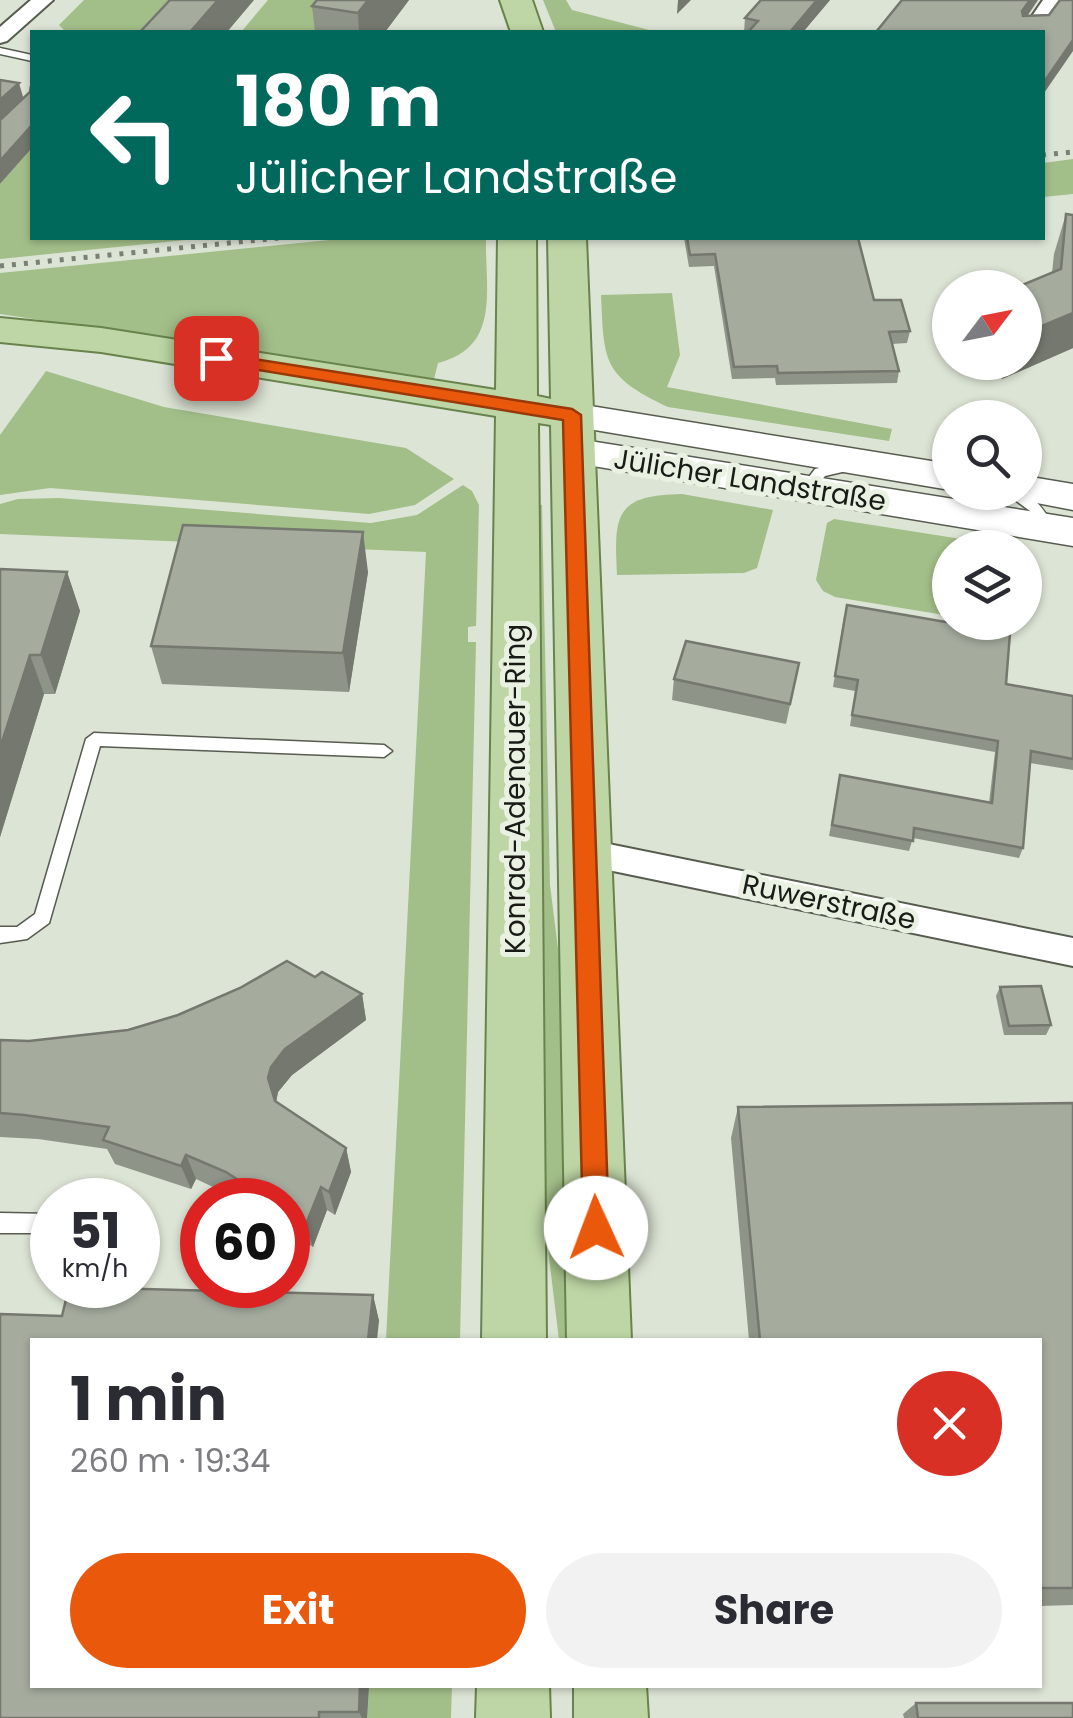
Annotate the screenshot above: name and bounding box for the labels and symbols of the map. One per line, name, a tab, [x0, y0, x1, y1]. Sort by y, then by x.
north arrow	[932, 270, 1042, 380]
pin	[174, 316, 259, 401]
street label: Jülicher Landstraße	[611, 439, 889, 521]
street label: Konrad-Adenauer-Ring	[496, 624, 535, 954]
street label: Ruwerstraße	[739, 865, 919, 939]
position arrow	[544, 1176, 648, 1280]
speed limit sign: 60	[180, 1178, 310, 1308]

